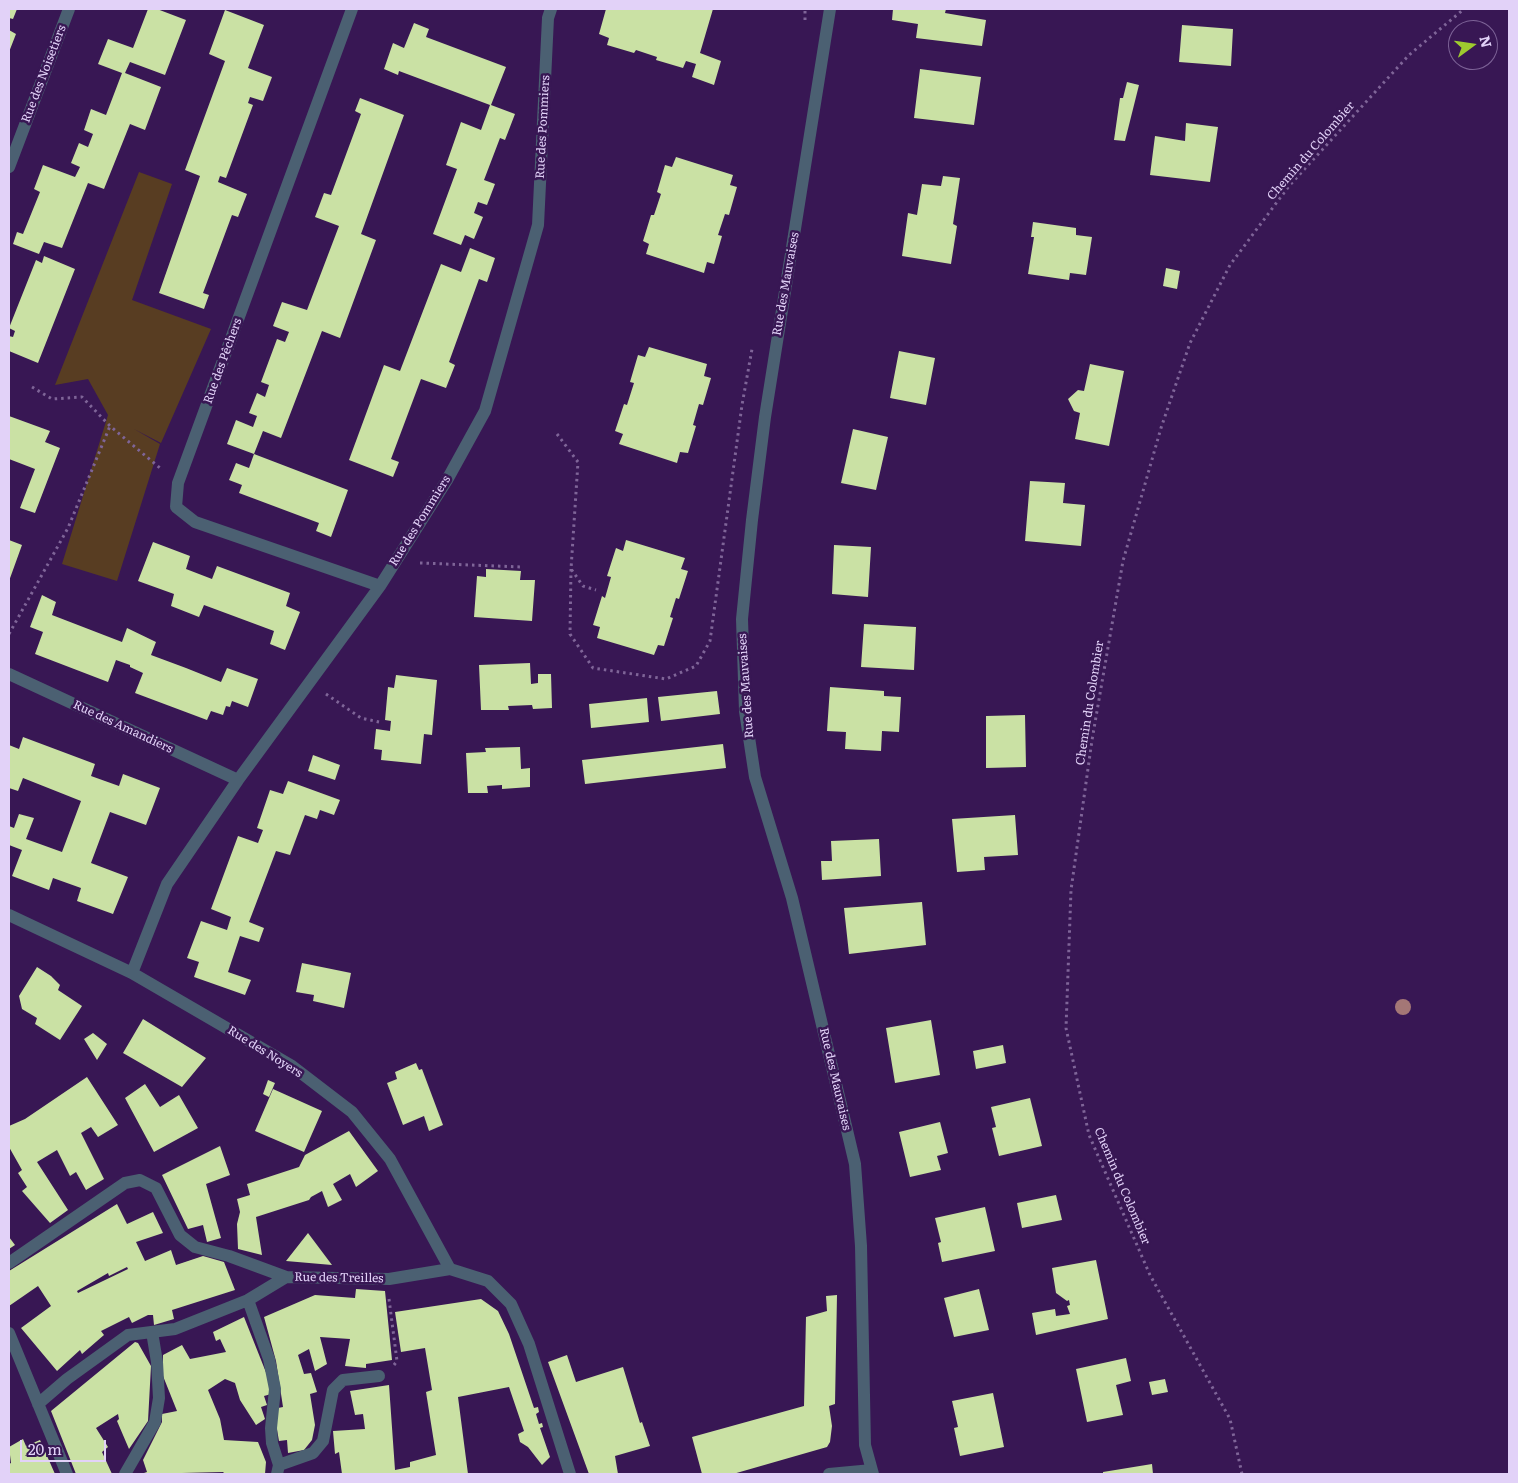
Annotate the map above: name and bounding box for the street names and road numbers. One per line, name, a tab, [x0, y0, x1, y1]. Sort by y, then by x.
street label: Rue des Noisetiers	[19, 23, 69, 125]
street label: Rue des Pommiers	[533, 75, 553, 179]
street label: Chemin du Colombier	[1264, 99, 1358, 203]
street label: Rue des Mauvaises	[770, 231, 802, 337]
street label: Rue des Pêchers	[201, 316, 245, 406]
street label: Rue des Pommiers	[386, 473, 454, 569]
street label: Rue des Mauvaises	[735, 633, 757, 739]
street label: Chemin du Colombier	[1073, 640, 1107, 766]
street label: Rue des Amandiers	[71, 698, 175, 756]
street label: Rue des Noyers	[225, 1023, 305, 1081]
street label: Rue des Mauvaises	[816, 1026, 854, 1132]
street label: Chemin du Colombier	[1091, 1125, 1153, 1247]
street label: Rue des Treilles	[294, 1270, 384, 1286]

